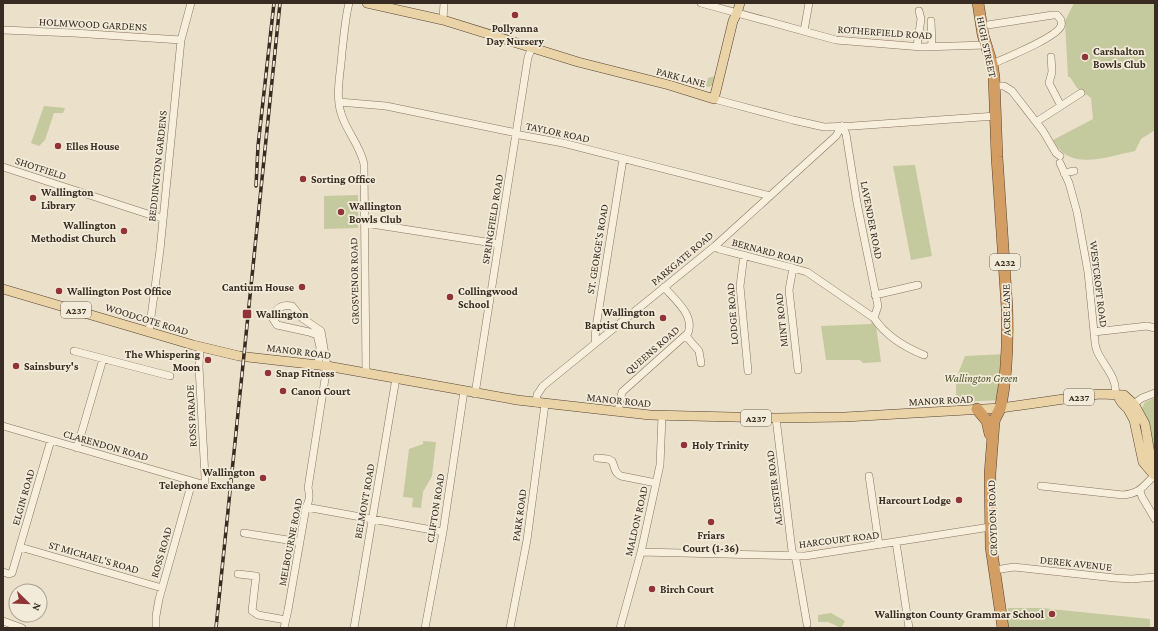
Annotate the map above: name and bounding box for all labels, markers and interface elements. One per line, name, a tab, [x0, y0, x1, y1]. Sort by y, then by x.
marker: Pollyanna Day Nursery	[510, 10, 520, 20]
street label: HOLMWOOD GARDENS	[39, 15, 147, 33]
street label: HIGH STREET	[975, 15, 999, 79]
place label: Pollyanna Day Nursery	[486, 22, 545, 47]
street label: ROTHERFIELD ROAD	[837, 23, 933, 41]
place label: Carshalton Bowls Club	[1093, 45, 1146, 70]
marker: Carshalton Bowls Club	[1080, 52, 1090, 62]
street label: PARK LANE	[655, 65, 707, 89]
street label: BEDDINGTON GARDENS	[145, 110, 169, 222]
street label: TAYLOR ROAD	[525, 119, 591, 145]
place label: Elles House	[66, 140, 119, 152]
marker: Elles House	[53, 141, 63, 151]
street label: SHOTFIELD	[14, 154, 68, 182]
place label: Sorting Office	[311, 173, 375, 185]
street label: SPRINGFIELD ROAD	[479, 173, 505, 265]
marker: Sorting Office	[298, 174, 308, 184]
street label: LAVENDER ROAD	[859, 180, 885, 260]
place label: Wallington Library	[40, 186, 94, 211]
marker: Wallington Library	[28, 193, 38, 203]
place label: Wallington Bowls Club	[348, 200, 402, 225]
street label: ST. GEORGE'S ROAD	[584, 203, 610, 295]
marker: Wallington Bowls Club	[336, 207, 346, 217]
place label: Wallington Methodist Church	[31, 219, 117, 244]
marker: Wallington Methodist Church	[119, 226, 129, 236]
street label: PARKGATE ROAD	[648, 229, 716, 287]
street label: BERNARD ROAD	[731, 236, 805, 266]
street label: GROSVENOR ROAD	[347, 237, 361, 325]
street label: WESTCROFT ROAD	[1088, 240, 1110, 328]
road number: A232	[990, 254, 1020, 270]
place label: Cantium House	[222, 281, 294, 293]
marker: Cantium House	[297, 282, 307, 292]
street label: LODGE ROAD	[724, 283, 740, 345]
street label: ACRE LANE	[1000, 284, 1012, 336]
place label: Wallington Post Office	[66, 285, 172, 297]
place label: Collingwood School	[458, 285, 518, 310]
marker: Wallington Post Office	[54, 286, 64, 296]
marker: Collingwood School	[445, 292, 455, 302]
street label: MINT ROAD	[772, 292, 790, 348]
street label: WOODCOTE ROAD	[104, 301, 190, 337]
road number: A237	[61, 302, 91, 318]
place label: Wallington Baptist Church	[585, 306, 656, 331]
marker: Wallington	[241, 308, 253, 320]
place label: Wallington	[255, 308, 309, 320]
marker: Wallington Baptist Church	[658, 313, 668, 323]
street label: QUEENS ROAD	[622, 323, 682, 377]
street label: MANOR ROAD	[266, 341, 332, 361]
place label: The Whispering Moon	[125, 348, 201, 373]
marker: The Whispering Moon	[203, 355, 213, 365]
place label: Sainsbury's	[24, 360, 79, 372]
marker: Sainsbury's	[11, 361, 21, 371]
place label: Snap Fitness	[276, 367, 335, 379]
marker: Snap Fitness	[263, 368, 273, 378]
park label: Wallington Green	[944, 372, 1018, 385]
street label: ROSS PARADE	[183, 384, 199, 447]
place label: Canon Court	[291, 385, 350, 397]
marker: Canon Court	[278, 386, 288, 396]
road number: A237	[1064, 389, 1094, 405]
street label: MANOR ROAD	[586, 391, 652, 409]
street label: MANOR ROAD	[908, 392, 974, 408]
road number: A237	[741, 410, 771, 426]
street label: CLARENDON ROAD	[62, 427, 150, 463]
place label: Holy Trinity	[692, 439, 749, 451]
marker: Holy Trinity	[679, 440, 689, 450]
street label: ALCESTER ROAD	[763, 449, 785, 527]
street label: BELMONT ROAD	[351, 462, 377, 540]
place label: Wallington Telephone Exchange	[159, 466, 256, 491]
street label: ELGIN ROAD	[9, 468, 37, 526]
street label: CLIFTON ROAD	[424, 472, 446, 544]
marker: Wallington Telephone Exchange	[258, 473, 268, 483]
street label: CROYDON ROAD	[985, 480, 999, 556]
street label: MALDON ROAD	[622, 485, 650, 557]
street label: PARK ROAD	[509, 488, 529, 542]
place label: Harcourt Lodge	[878, 494, 951, 506]
marker: Harcourt Lodge	[954, 495, 964, 505]
street label: MELBOURNE ROAD	[276, 497, 304, 587]
marker: Friars Court (1-36)	[706, 517, 716, 527]
street label: ROSS ROAD	[148, 525, 174, 579]
street label: HARCOURT ROAD	[798, 528, 880, 550]
place label: Friars Court (1-36)	[683, 529, 739, 555]
street label: ST MICHAEL'S ROAD	[47, 538, 141, 576]
street label: DEREK AVENUE	[1039, 553, 1113, 573]
north arrow	[8, 583, 48, 623]
place label: Birch Court	[660, 583, 714, 595]
marker: Birch Court	[647, 584, 657, 594]
text: N	[30, 601, 44, 613]
place label: Wallington County Grammar School	[874, 608, 1045, 620]
marker: Wallington County Grammar School	[1047, 609, 1057, 619]

